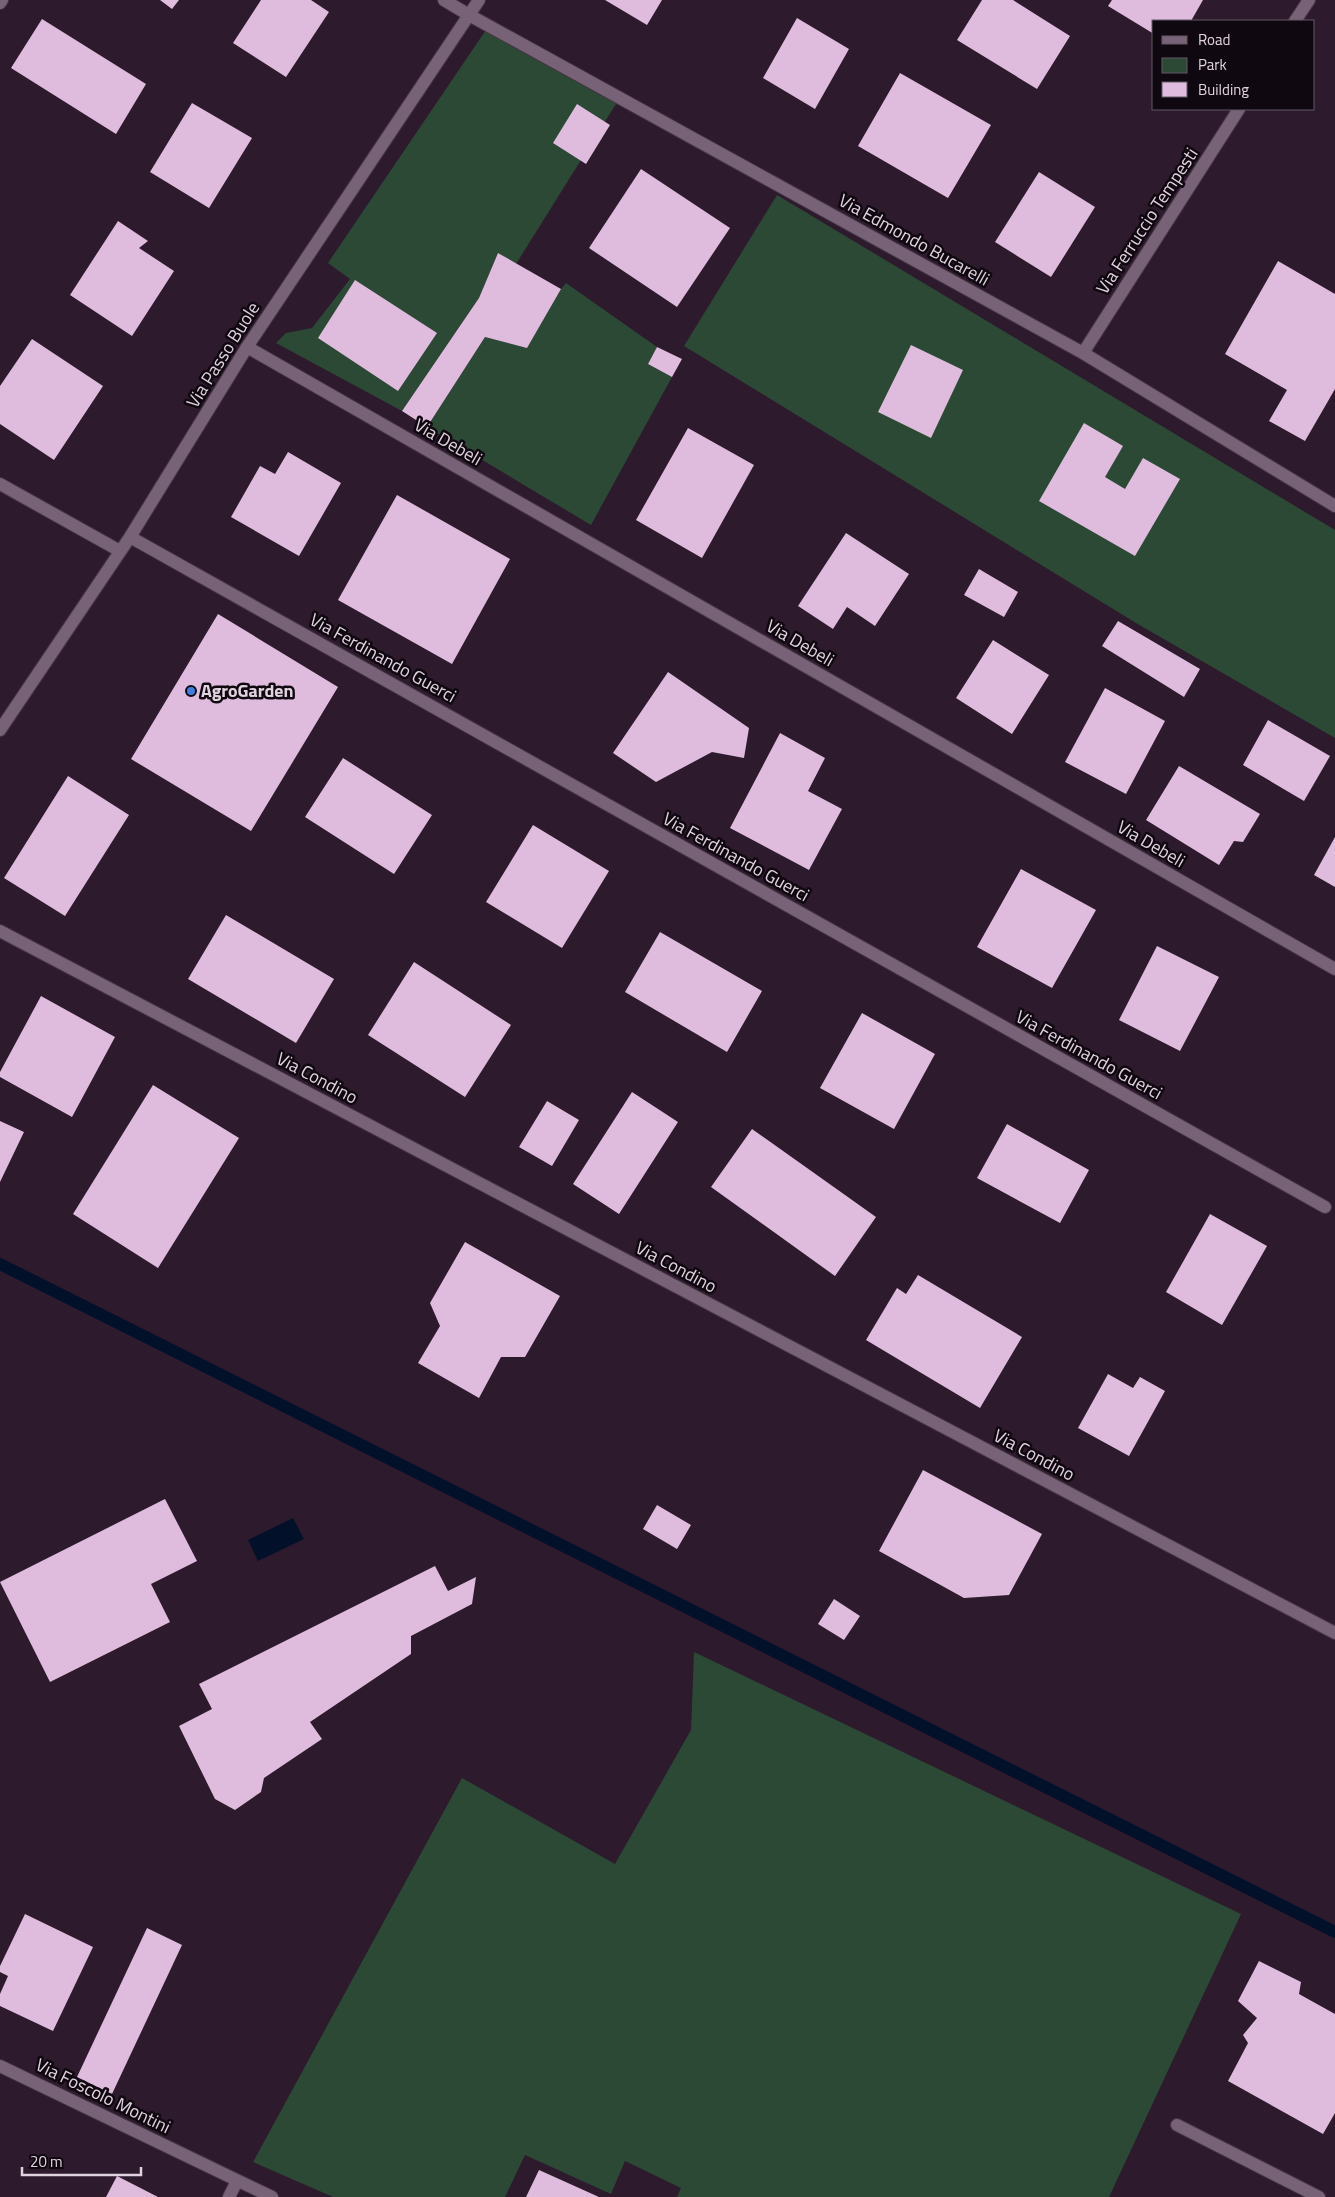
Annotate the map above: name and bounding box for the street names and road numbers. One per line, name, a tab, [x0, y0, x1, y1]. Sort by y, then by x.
street label: Via Ferruccio Tempesti	[1089, 142, 1204, 299]
street label: Via Edmondo Bucarelli	[834, 187, 995, 292]
street label: Via Passo Buole	[179, 296, 266, 413]
street label: Via Debeli	[409, 411, 487, 472]
street label: Via Ferdinando Guerci	[305, 606, 462, 709]
street label: Via Debeli	[761, 612, 839, 673]
street label: Via Ferdinando Guerci	[658, 805, 815, 908]
street label: Via Debeli	[1112, 813, 1190, 874]
street label: Via Ferdinando Guerci	[1011, 1003, 1168, 1106]
street label: Via Condino	[272, 1045, 363, 1110]
street label: Via Condino	[631, 1234, 722, 1299]
street label: Via Condino	[989, 1422, 1080, 1487]
street label: Via Foscolo Montini	[31, 2051, 175, 2140]

